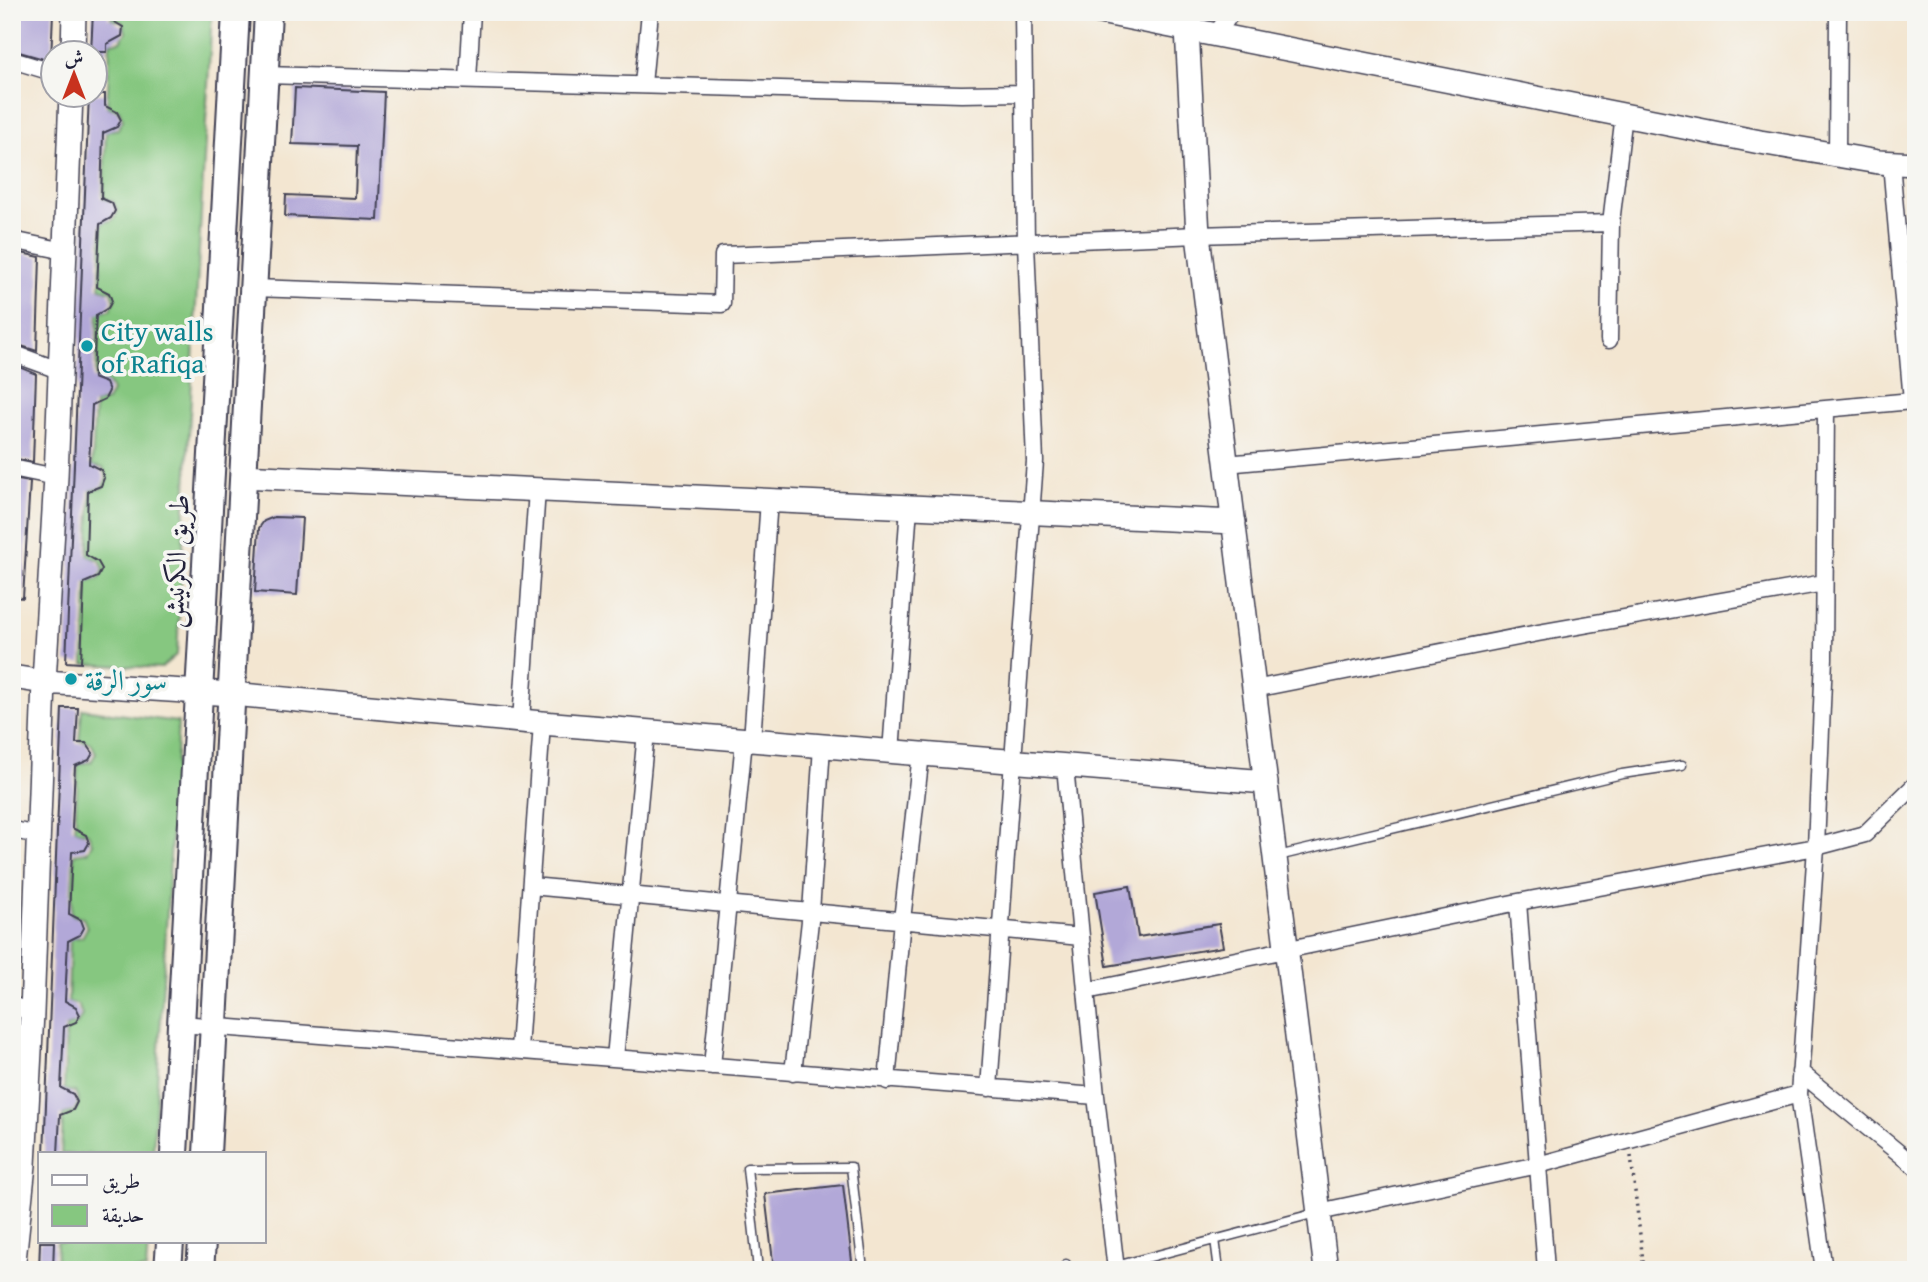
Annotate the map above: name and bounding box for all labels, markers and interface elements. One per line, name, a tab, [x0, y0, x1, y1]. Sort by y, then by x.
north arrow	[38, 38, 108, 108]
text: ش	[65, 43, 83, 71]
place label: City walls of Rafiqa	[101, 310, 214, 383]
marker: City walls of Rafiqa	[79, 338, 95, 354]
street label: طريق الكرنيش	[151, 493, 199, 629]
place label: سور الرقة	[85, 659, 167, 700]
marker: سور الرقة	[63, 671, 79, 687]
legend	[38, 1152, 266, 1244]
text: طريق	[102, 1165, 140, 1196]
text: حديقة	[102, 1199, 145, 1230]

